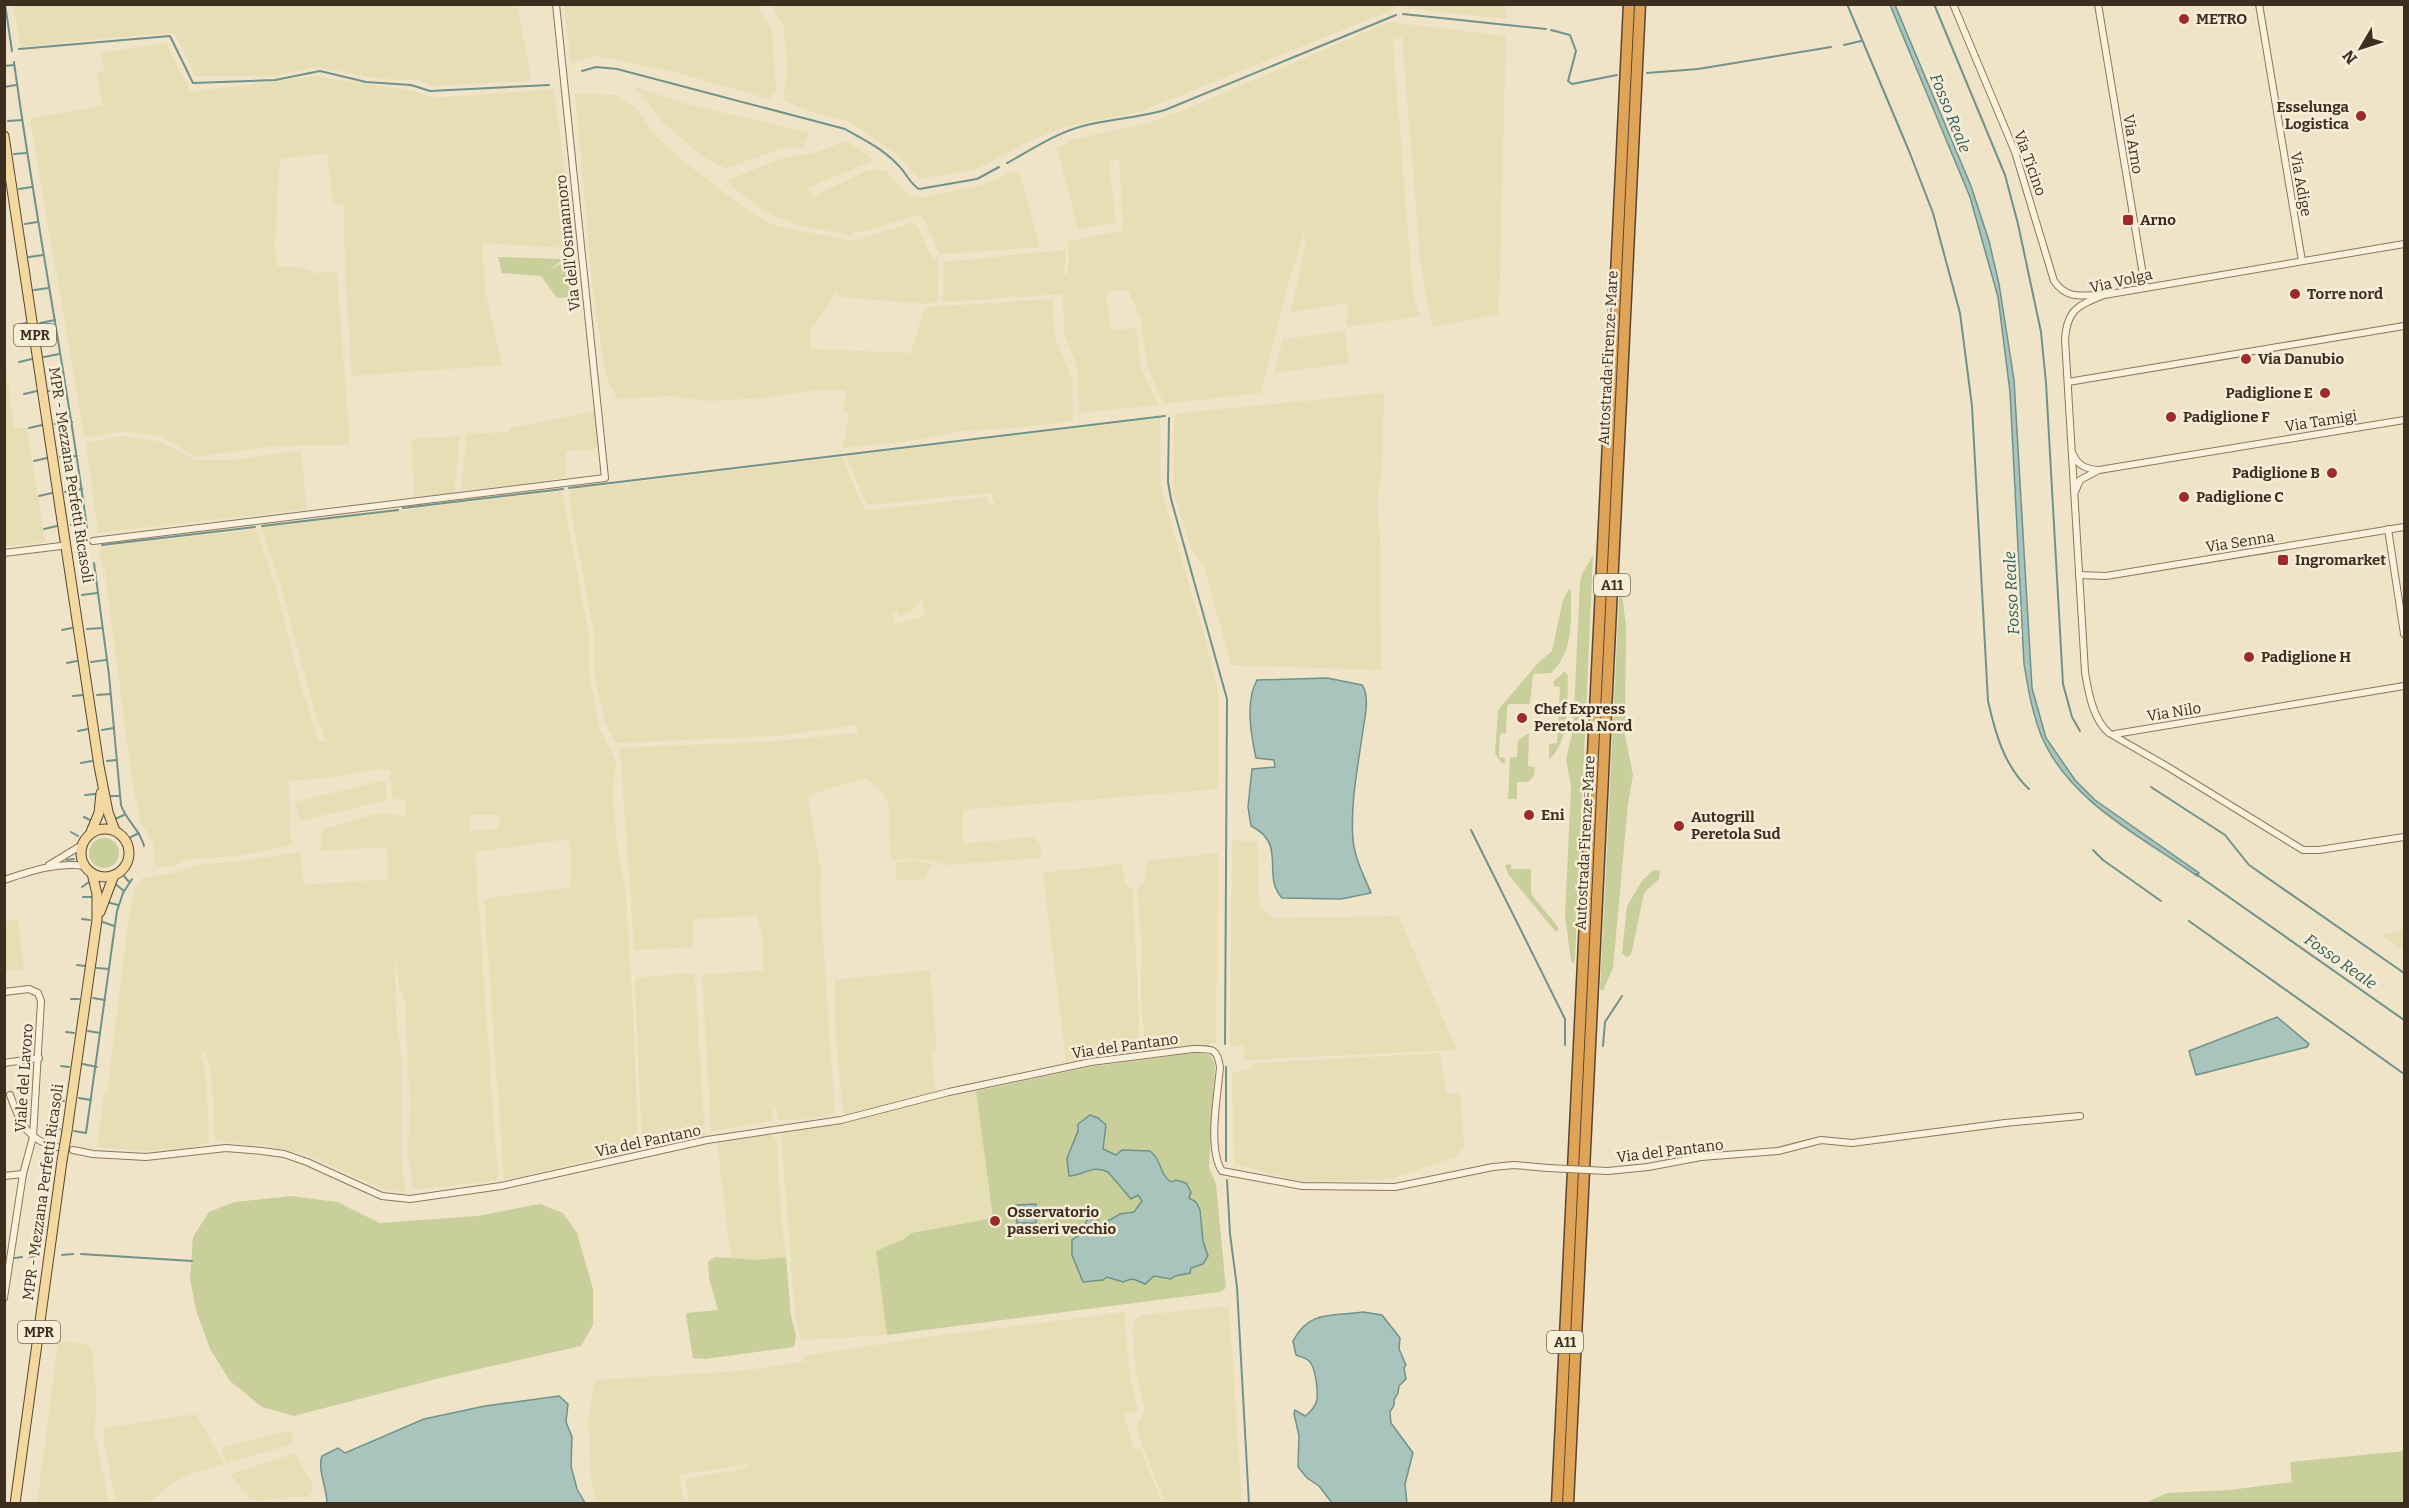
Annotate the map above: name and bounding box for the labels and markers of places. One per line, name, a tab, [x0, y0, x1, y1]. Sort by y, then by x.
place label: METRO	[2196, 10, 2247, 28]
marker: METRO	[2177, 12, 2191, 26]
place label: Esselunga Logistica	[2276, 98, 2350, 133]
marker: Esselunga Logistica	[2354, 109, 2368, 123]
place label: Arno	[2140, 211, 2176, 229]
marker: Arno	[2121, 213, 2135, 227]
place label: Torre nord	[2307, 285, 2383, 303]
marker: Torre nord	[2288, 287, 2302, 301]
place label: Via Danubio	[2258, 350, 2344, 368]
marker: Via Danubio	[2239, 352, 2253, 366]
place label: Padiglione E	[2226, 384, 2313, 402]
marker: Padiglione E	[2318, 386, 2332, 400]
place label: Padiglione F	[2183, 408, 2270, 426]
marker: Padiglione F	[2164, 410, 2178, 424]
place label: Padiglione B	[2232, 464, 2320, 482]
marker: Padiglione B	[2325, 466, 2339, 480]
place label: Padiglione C	[2196, 488, 2284, 506]
marker: Padiglione C	[2177, 490, 2191, 504]
place label: Ingromarket	[2295, 551, 2386, 569]
marker: Ingromarket	[2276, 553, 2290, 567]
place label: Padiglione H	[2261, 648, 2351, 666]
marker: Padiglione H	[2242, 650, 2256, 664]
place label: Chef Express Peretola Nord	[1534, 700, 1632, 735]
marker: Chef Express Peretola Nord	[1515, 711, 1529, 725]
place label: Eni	[1541, 806, 1565, 824]
marker: Eni	[1522, 808, 1536, 822]
place label: Autogrill Peretola Sud	[1691, 808, 1781, 843]
marker: Autogrill Peretola Sud	[1672, 819, 1686, 833]
place label: Osservatorio passeri vecchio	[1007, 1203, 1117, 1238]
marker: Osservatorio passeri vecchio	[988, 1214, 1002, 1228]

